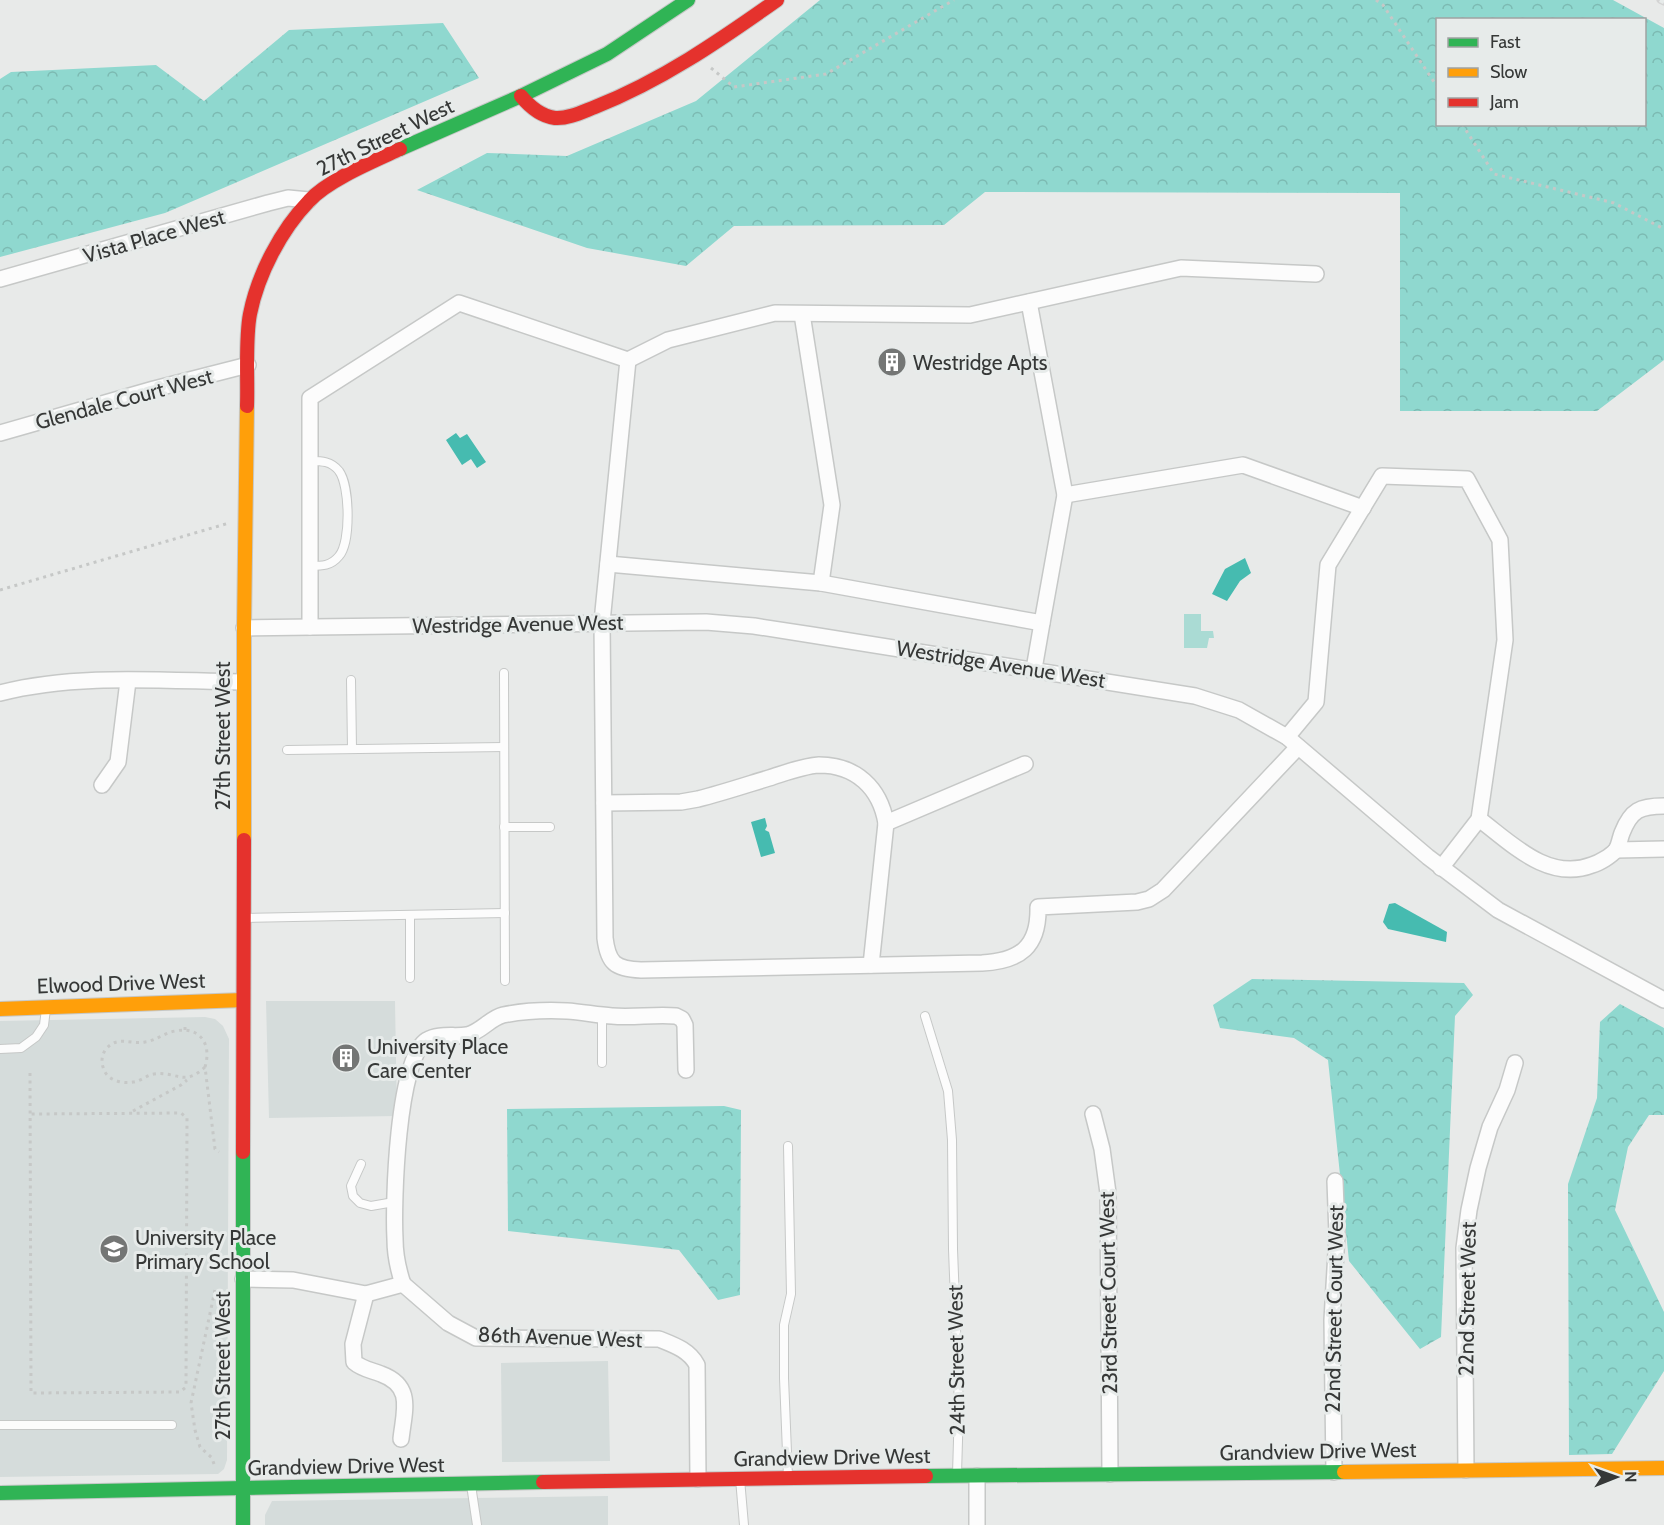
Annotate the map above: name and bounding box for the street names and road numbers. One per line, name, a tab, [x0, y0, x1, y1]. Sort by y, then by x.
street label: 27th Street West	[313, 93, 457, 181]
street label: Vista Place West	[80, 204, 228, 268]
street label: Glendale Court West	[33, 363, 215, 435]
street label: Westridge Avenue West	[412, 610, 624, 638]
street label: Westridge Avenue West	[895, 635, 1107, 693]
street label: 27th Street West	[210, 661, 235, 811]
street label: Elwood Drive West	[36, 968, 206, 998]
street label: 23rd Street Court West	[1094, 1191, 1122, 1395]
street label: 22nd Street Court West	[1320, 1205, 1348, 1413]
street label: 22nd Street West	[1453, 1222, 1481, 1376]
street label: 24th Street West	[942, 1284, 970, 1436]
street label: 27th Street West	[210, 1291, 235, 1441]
street label: 86th Avenue West	[477, 1322, 643, 1352]
street label: Grandview Drive West	[1219, 1437, 1417, 1465]
street label: Grandview Drive West	[733, 1443, 931, 1471]
street label: Grandview Drive West	[247, 1452, 445, 1480]

